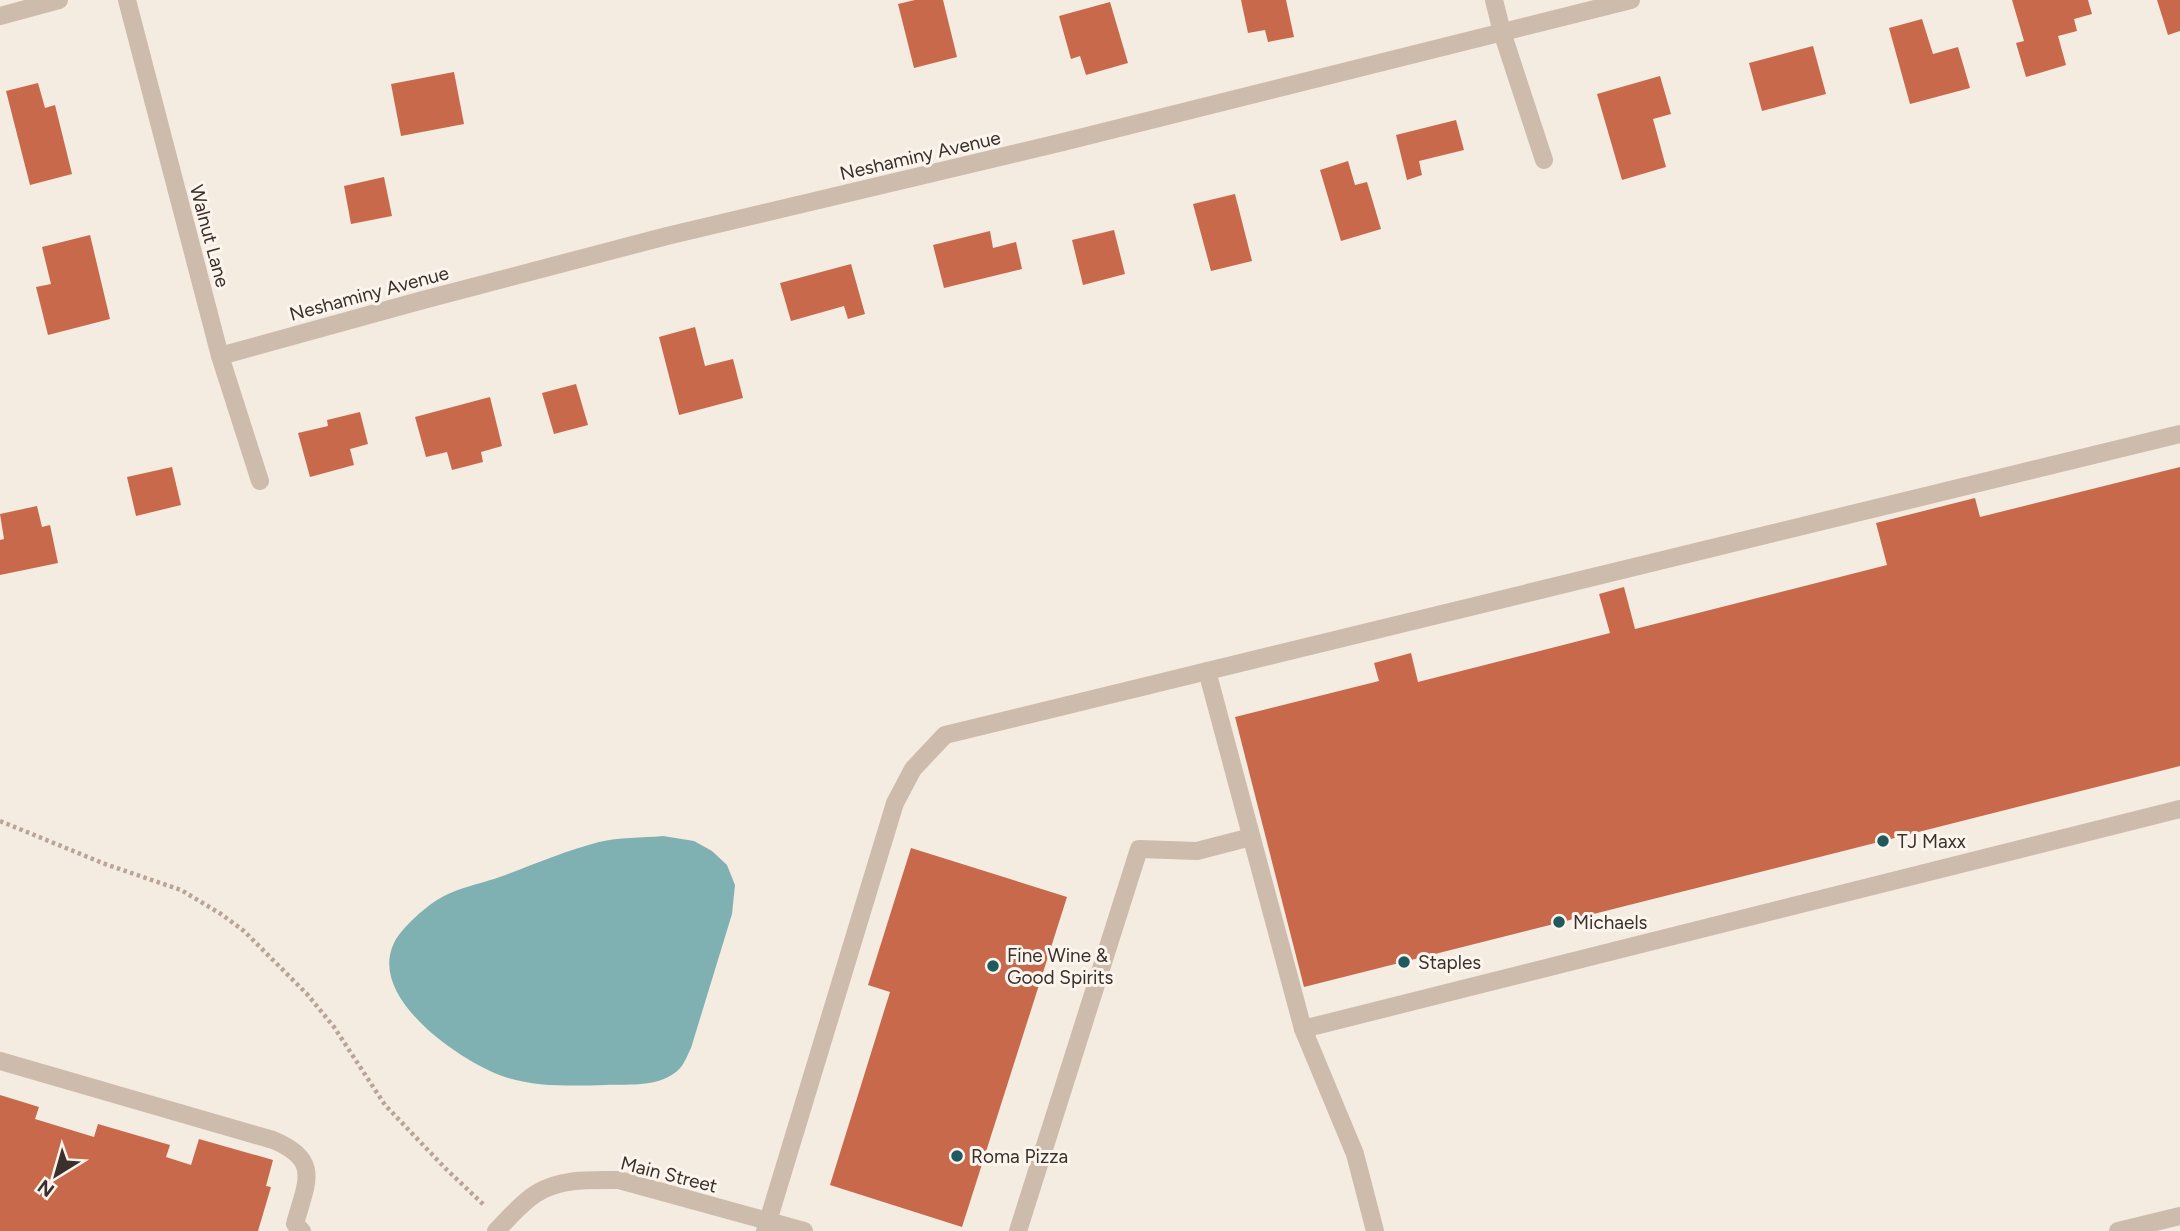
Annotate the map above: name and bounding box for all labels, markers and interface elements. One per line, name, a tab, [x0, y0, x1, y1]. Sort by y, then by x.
street label: Neshaminy Avenue	[838, 126, 1003, 185]
street label: Walnut Lane	[185, 182, 234, 290]
street label: Neshaminy Avenue	[287, 261, 451, 326]
place label: TJ Maxx	[1897, 830, 1966, 853]
marker: TJ Maxx	[1875, 833, 1891, 849]
place label: Michaels	[1573, 911, 1648, 934]
marker: Michaels	[1551, 914, 1567, 930]
place label: Fine Wine & Good Spirits	[1007, 944, 1114, 989]
place label: Staples	[1418, 951, 1481, 974]
marker: Staples	[1396, 954, 1412, 970]
marker: Fine Wine & Good Spirits	[985, 958, 1001, 974]
north arrow	[21, 1140, 91, 1210]
place label: Roma Pizza	[971, 1145, 1068, 1168]
marker: Roma Pizza	[949, 1148, 965, 1164]
street label: Main Street	[618, 1151, 720, 1198]
text: N	[33, 1175, 59, 1202]

